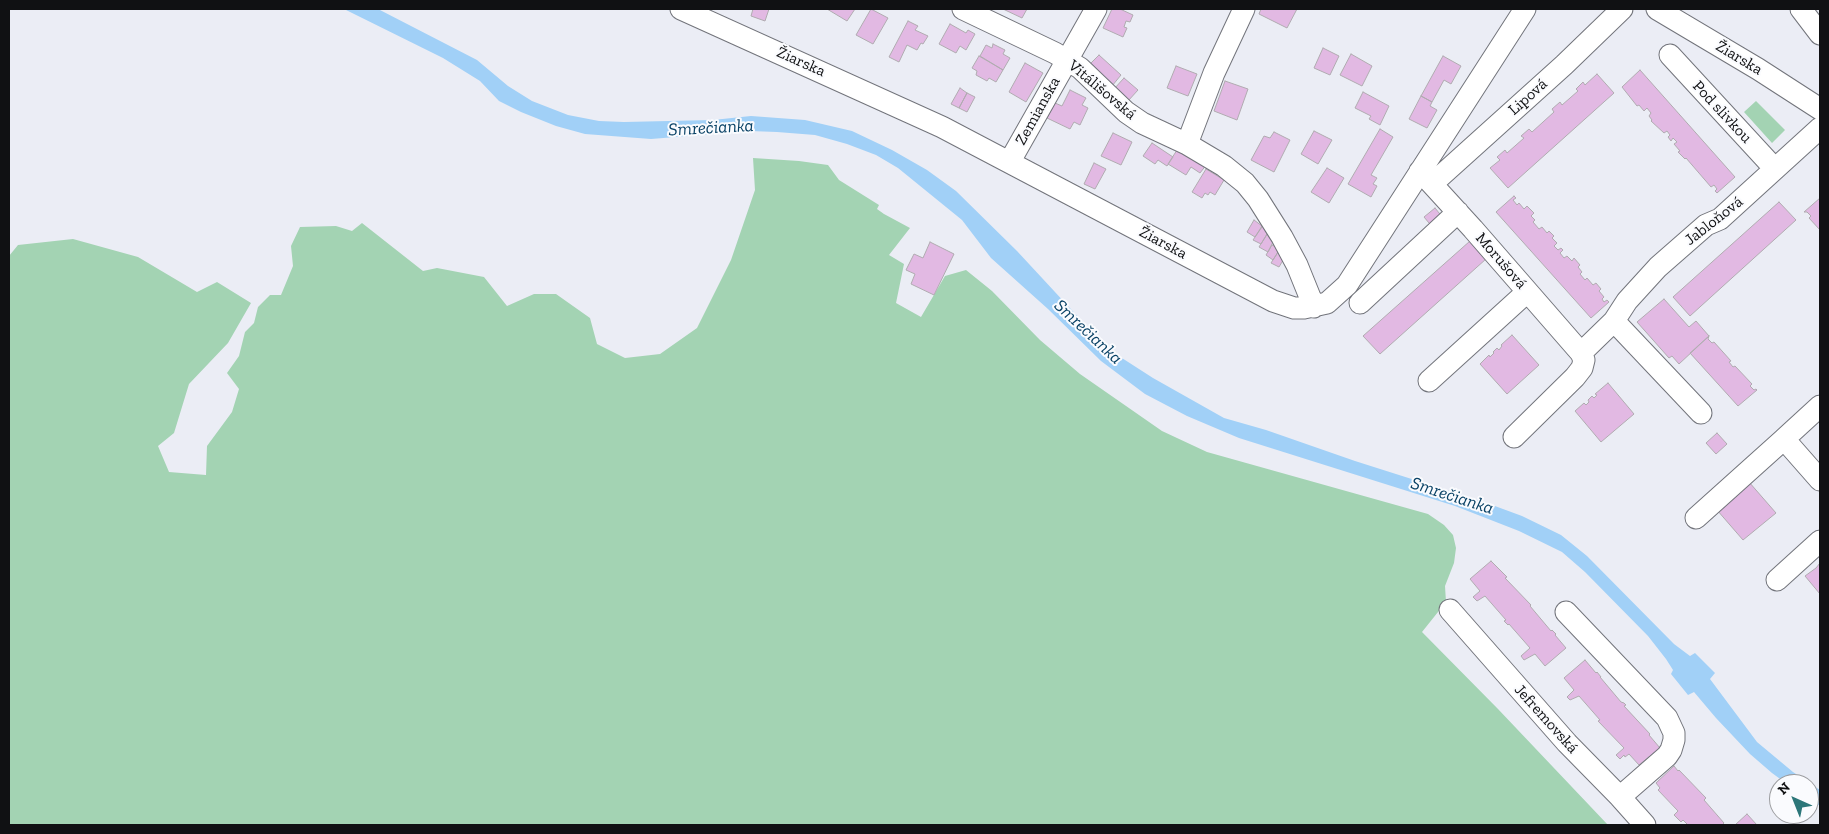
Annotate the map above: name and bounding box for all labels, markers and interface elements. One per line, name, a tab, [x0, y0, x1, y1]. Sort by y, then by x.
street label: Žiarska	[1712, 37, 1766, 79]
street label: Žiarska	[774, 43, 828, 81]
street label: Vitálišovská	[1064, 56, 1140, 124]
street label: Zemianska	[1011, 74, 1065, 148]
street label: Lipová	[1505, 75, 1551, 119]
street label: Pod slivkou	[1688, 77, 1756, 147]
water label: Smrečianka	[668, 115, 754, 141]
street label: Jabloňová	[1681, 192, 1747, 250]
street label: Žiarska	[1136, 223, 1190, 263]
street label: Morušová	[1471, 229, 1531, 293]
water label: Smrečianka	[1049, 295, 1127, 369]
water label: Smrečianka	[1408, 473, 1496, 519]
street label: Jefremovská	[1510, 680, 1582, 758]
north arrow	[1769, 774, 1819, 824]
text: N	[1774, 779, 1794, 798]

